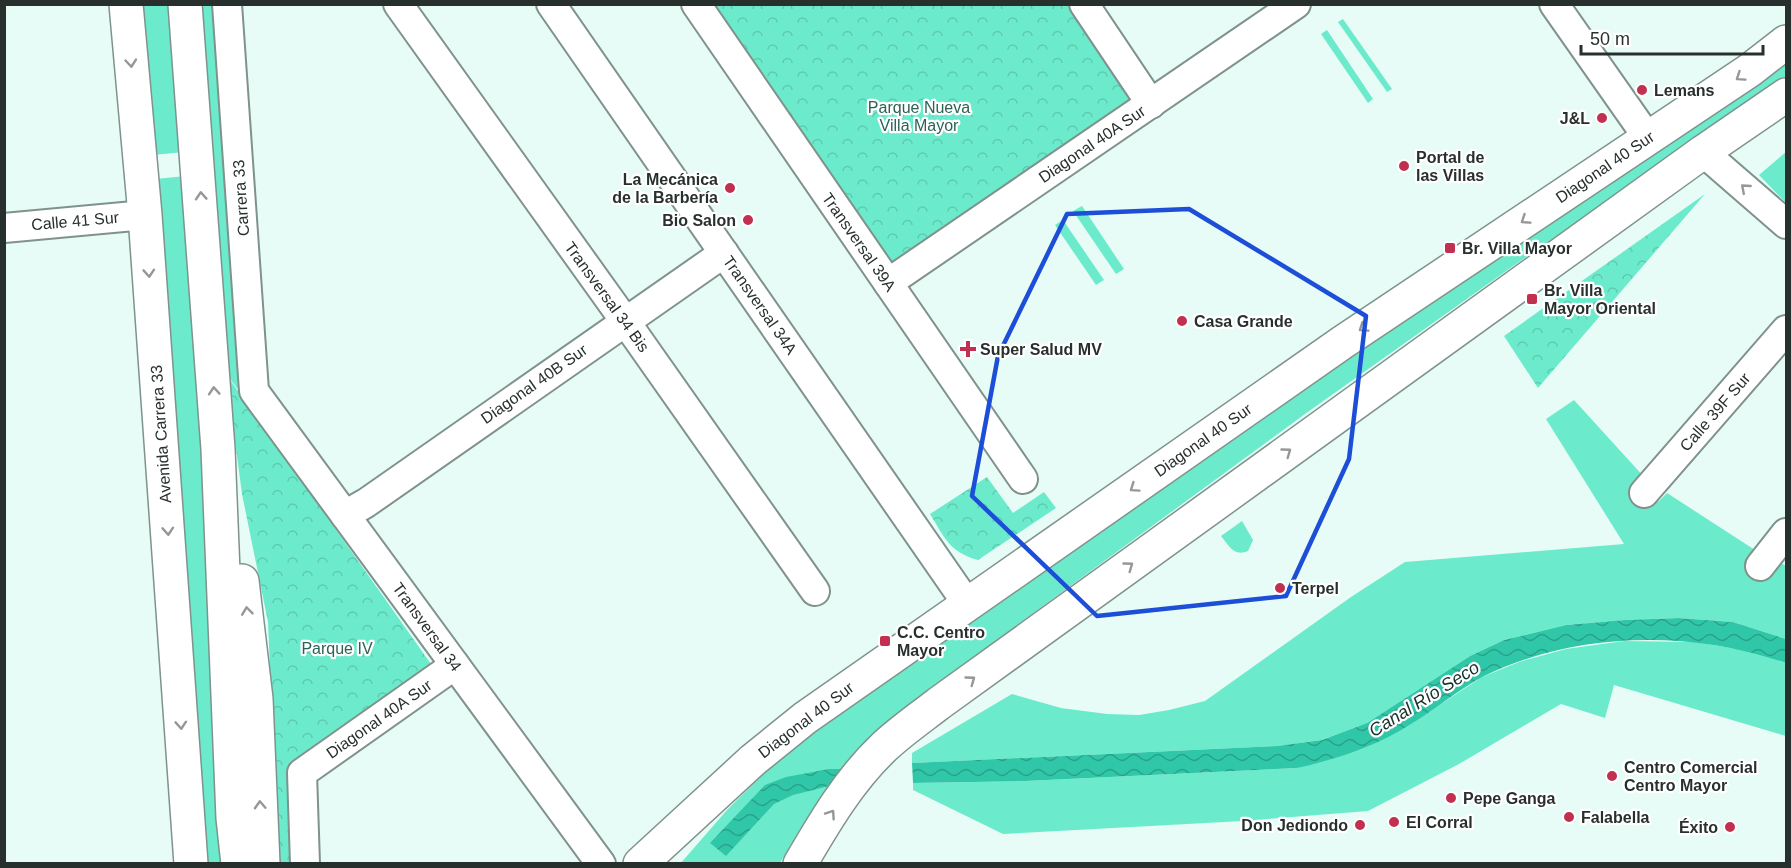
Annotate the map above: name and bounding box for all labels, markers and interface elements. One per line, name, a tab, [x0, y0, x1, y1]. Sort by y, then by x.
scale bar	[1581, 18, 1762, 56]
text: 50 m	[1590, 29, 1630, 49]
one-way arrow	[125, 58, 138, 67]
one-way arrow	[1735, 70, 1746, 81]
place label: Lemans	[1654, 82, 1715, 99]
marker: Lemans	[1635, 83, 1649, 97]
park label: Parque Nueva Villa Mayor	[868, 99, 970, 134]
street label: Diagonal 40A Sur	[1036, 102, 1149, 186]
place label: J&L	[1560, 110, 1590, 127]
marker: J&L	[1595, 111, 1609, 125]
street label: Diagonal 40 Sur	[1553, 127, 1658, 206]
place label: Portal de las Villas	[1416, 149, 1485, 184]
street label: Carrera 33	[230, 159, 252, 237]
marker: Portal de las Villas	[1397, 159, 1411, 173]
place label: La Mecánica de la Barbería	[612, 171, 718, 206]
marker: La Mecánica de la Barbería	[723, 181, 737, 195]
one-way arrow	[1741, 184, 1752, 195]
street label: Transversal 39A	[819, 190, 899, 295]
one-way arrow	[194, 192, 207, 201]
street label: Calle 41 Sur	[30, 209, 120, 233]
place label: Bio Salon	[662, 212, 736, 229]
marker: Bio Salon	[741, 213, 755, 227]
one-way arrow	[1521, 213, 1532, 224]
street label: Transversal 34 Bis	[561, 239, 653, 355]
place label: Br. Villa Mayor	[1462, 240, 1572, 257]
marker: Br. Villa Mayor	[1443, 241, 1457, 255]
street label: Transversal 34A	[720, 253, 800, 358]
one-way arrow	[143, 269, 156, 278]
place label: Br. Villa Mayor Oriental	[1544, 282, 1656, 317]
marker: Br. Villa Mayor Oriental	[1525, 292, 1539, 306]
place label: Casa Grande	[1194, 313, 1293, 330]
marker: Casa Grande	[1175, 314, 1189, 328]
one-way arrow	[1359, 321, 1369, 333]
street label: Diagonal 40B Sur	[478, 341, 591, 427]
place label: Super Salud MV	[980, 341, 1102, 358]
marker: Super Salud MV	[961, 342, 975, 356]
street label: Avenida Carrera 33	[148, 364, 174, 504]
street label: Calle 39F Sur	[1676, 369, 1754, 454]
one-way arrow	[208, 386, 221, 395]
street label: Diagonal 40 Sur	[1151, 400, 1255, 480]
one-way arrow	[1280, 448, 1291, 459]
one-way arrow	[1130, 481, 1141, 492]
one-way arrow	[161, 526, 174, 535]
one-way arrow	[1122, 562, 1133, 573]
street label: Transversal 34	[389, 579, 465, 675]
place label: Terpel	[1292, 580, 1339, 597]
marker: Terpel	[1273, 581, 1287, 595]
one-way arrow	[241, 606, 253, 615]
place label: C.C. Centro Mayor	[897, 624, 985, 659]
marker: C.C. Centro Mayor	[878, 634, 892, 648]
park label: Parque IV	[301, 640, 373, 657]
water label: Canal Río Seco	[1365, 657, 1483, 741]
street label: Diagonal 40A Sur	[323, 676, 435, 762]
one-way arrow	[964, 676, 975, 687]
street label: Diagonal 40 Sur	[755, 678, 857, 761]
one-way arrow	[174, 721, 187, 730]
place label: Centro Comercial Centro Mayor	[1624, 759, 1757, 794]
marker: Centro Comercial Centro Mayor	[1605, 769, 1619, 783]
place label: Pepe Ganga	[1463, 790, 1556, 807]
marker: Pepe Ganga	[1444, 791, 1458, 805]
one-way arrow	[254, 801, 267, 810]
one-way arrow	[823, 809, 834, 820]
place label: Falabella	[1581, 809, 1650, 826]
marker: Falabella	[1562, 810, 1576, 824]
place label: El Corral	[1406, 814, 1473, 831]
marker: El Corral	[1387, 815, 1401, 829]
place label: Don Jediondo	[1241, 817, 1348, 834]
marker: Don Jediondo	[1353, 818, 1367, 832]
place label: Éxito	[1679, 818, 1718, 836]
marker: Éxito	[1723, 820, 1737, 834]

